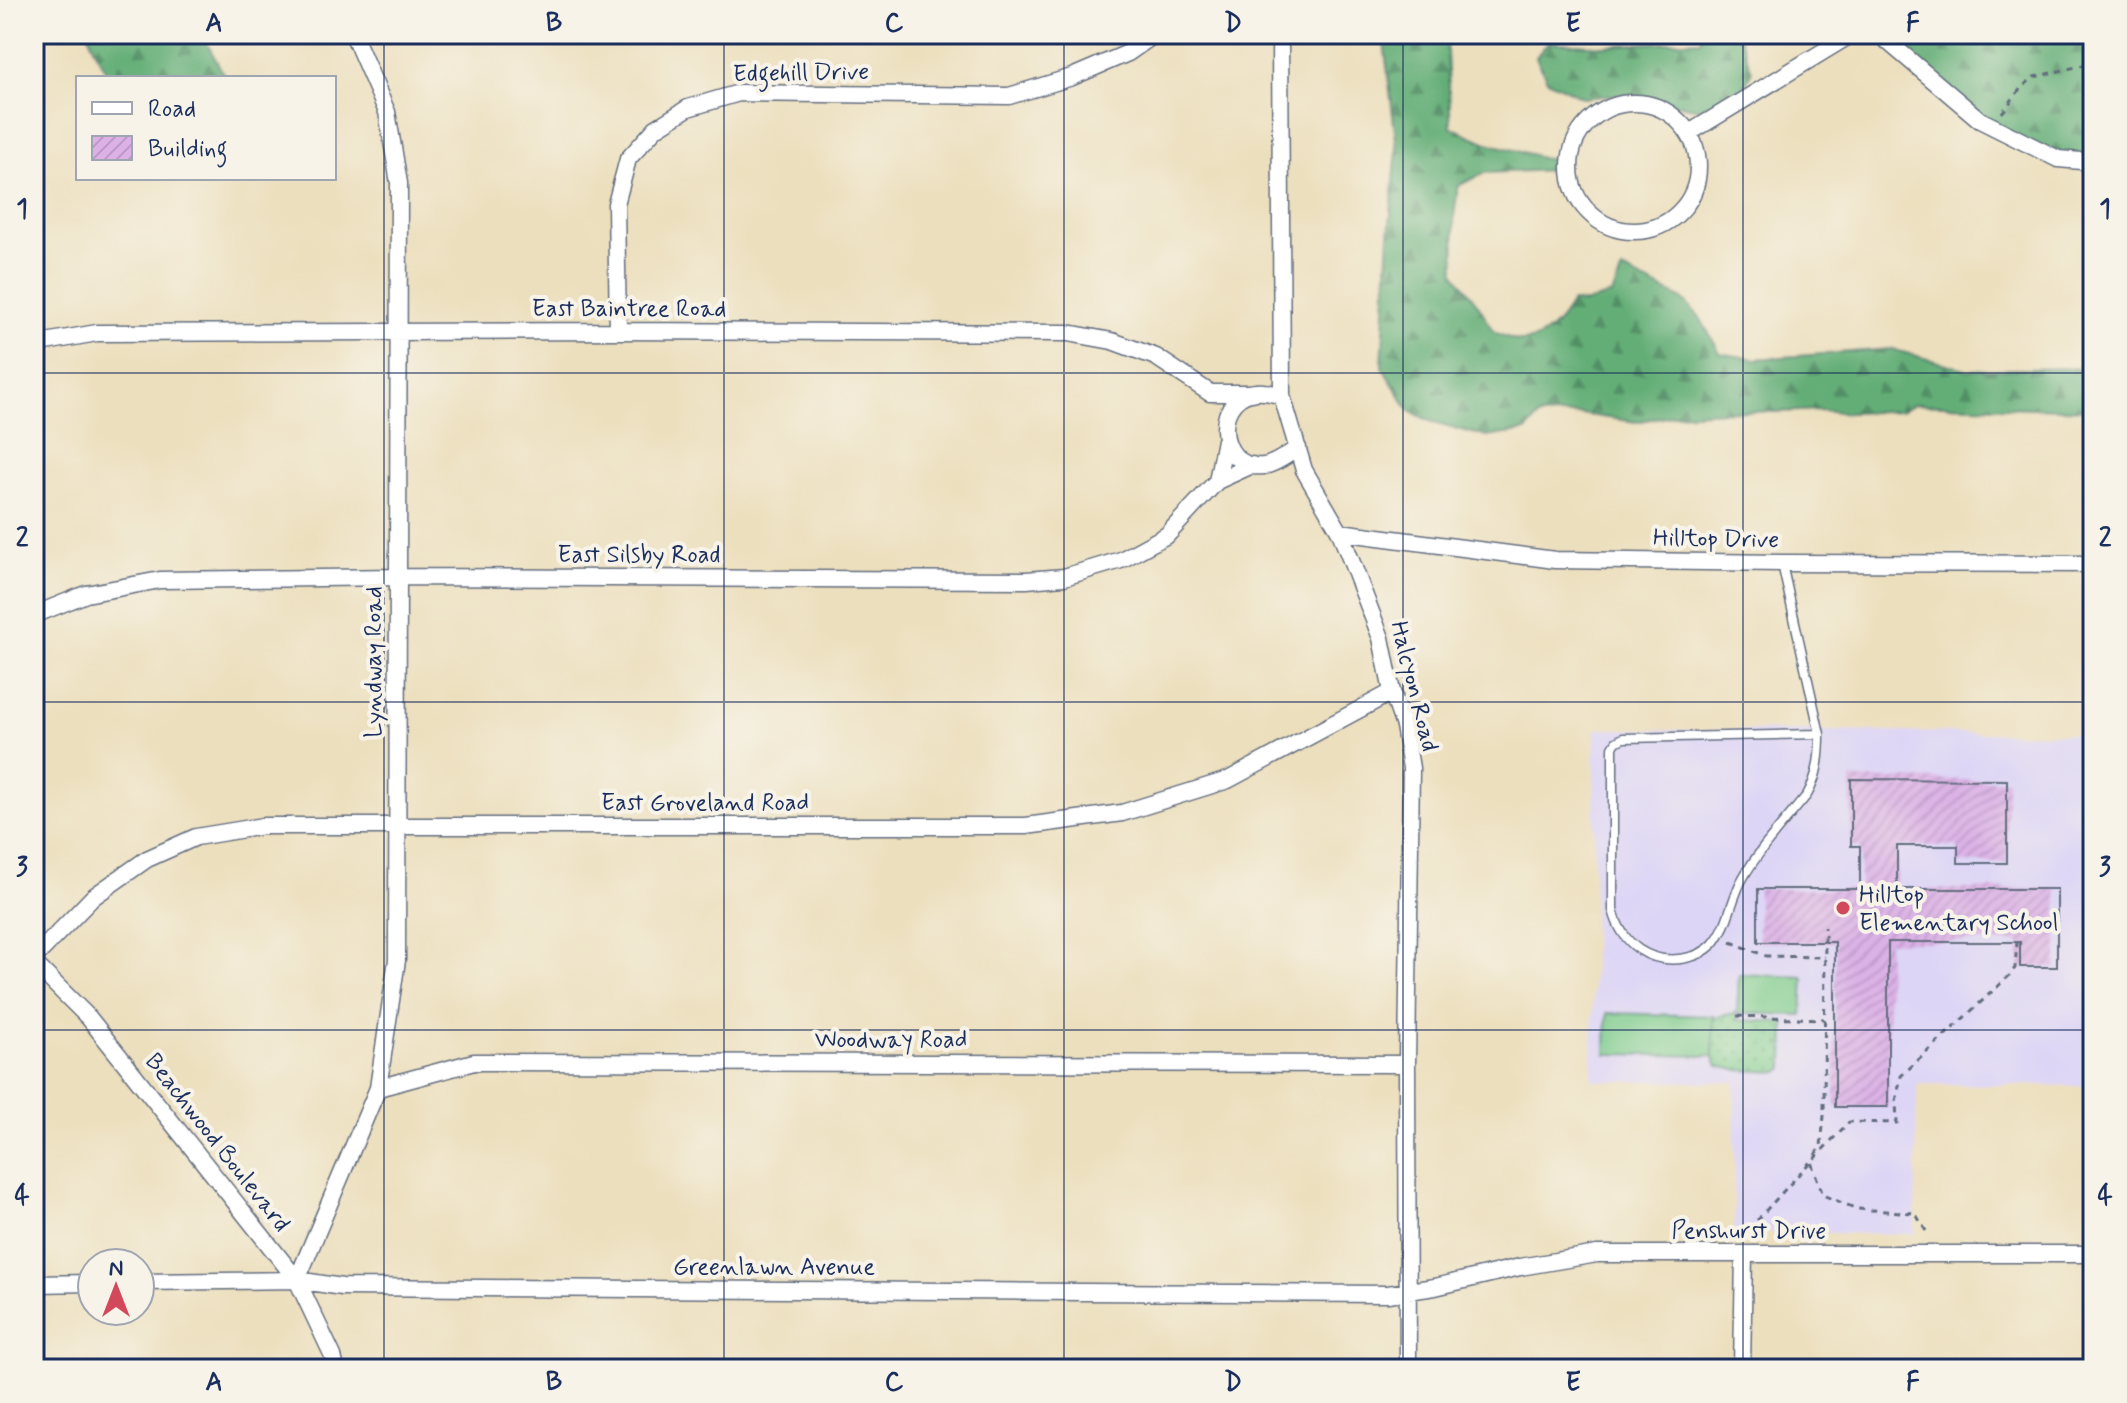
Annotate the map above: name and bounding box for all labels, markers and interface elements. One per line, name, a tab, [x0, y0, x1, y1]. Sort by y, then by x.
text: A	[205, 7, 223, 41]
text: B	[546, 7, 562, 41]
text: C	[885, 7, 904, 41]
text: D	[1224, 7, 1242, 41]
text: E	[1565, 7, 1581, 41]
text: F	[1906, 7, 1920, 41]
street label: Edgehill Drive	[733, 57, 870, 93]
legend	[76, 76, 336, 180]
text: Road	[148, 94, 196, 125]
text: Building	[148, 134, 228, 168]
text: 1	[16, 193, 28, 227]
text: 1	[2099, 193, 2111, 227]
street label: East Baintree Road	[532, 294, 726, 325]
text: 2	[16, 522, 29, 556]
text: 2	[2099, 522, 2112, 556]
street label: Hilltop Drive	[1653, 523, 1779, 556]
street label: East Silsby Road	[558, 540, 720, 571]
street label: Lyndway Road	[359, 586, 390, 738]
street label: Halcyon Road	[1382, 618, 1445, 755]
street label: East Groveland Road	[601, 788, 809, 819]
text: 3	[16, 851, 28, 885]
text: 3	[2099, 851, 2111, 885]
place label: Hilltop Elementary School	[1859, 880, 2058, 939]
marker: Hilltop Elementary School	[1834, 899, 1852, 917]
street label: Woodway Road	[815, 1025, 967, 1056]
street label: Beachwood Boulevard	[137, 1047, 296, 1239]
text: 4	[14, 1180, 30, 1214]
text: 4	[2097, 1180, 2113, 1214]
street label: Penshurst Drive	[1672, 1216, 1826, 1247]
north arrow	[76, 1247, 156, 1327]
street label: Greenlawn Avenue	[673, 1252, 875, 1283]
text: N	[109, 1255, 123, 1283]
text: A	[205, 1366, 223, 1400]
text: B	[546, 1366, 562, 1400]
text: C	[885, 1366, 904, 1400]
text: D	[1224, 1366, 1242, 1400]
text: E	[1565, 1366, 1581, 1400]
text: F	[1906, 1366, 1920, 1400]

